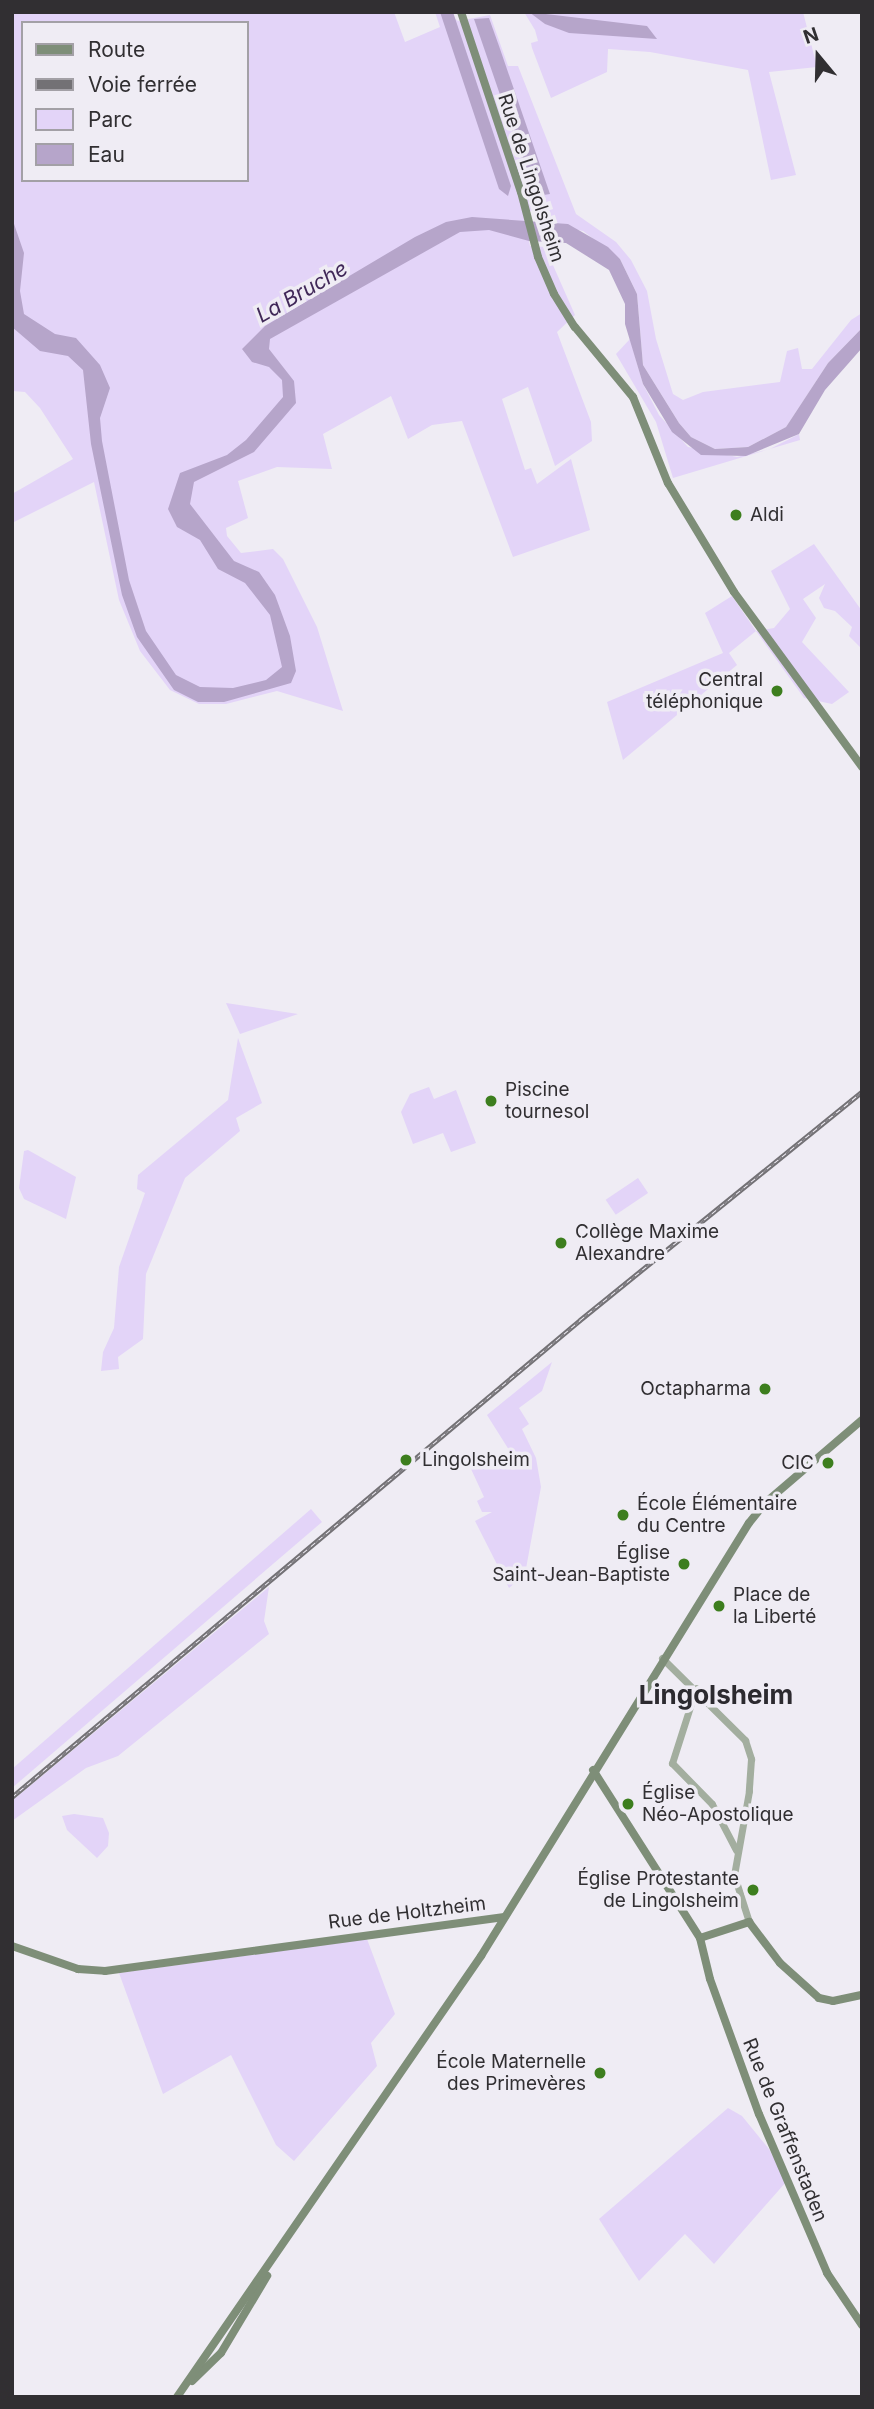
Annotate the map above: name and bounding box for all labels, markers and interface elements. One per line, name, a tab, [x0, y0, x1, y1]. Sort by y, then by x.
legend	[21, 21, 248, 182]
north arrow	[783, 21, 853, 91]
text: N	[800, 22, 822, 49]
text: Route	[88, 37, 145, 62]
text: Voie ferrée	[88, 72, 197, 97]
street label: Rue de Lingolsheim	[493, 91, 569, 265]
text: Parc	[88, 107, 133, 132]
text: Eau	[88, 142, 125, 167]
water label: La Bruche	[252, 256, 352, 328]
place label: Aldi	[750, 504, 784, 526]
marker: Aldi	[728, 507, 744, 523]
place label: Central téléphonique	[646, 669, 763, 713]
marker: Central téléphonique	[769, 683, 785, 699]
place label: Piscine tournesol	[505, 1079, 589, 1123]
marker: Piscine tournesol	[483, 1093, 499, 1109]
place label: Collège Maxime Alexandre	[575, 1221, 719, 1265]
marker: Collège Maxime Alexandre	[553, 1235, 569, 1251]
place label: Octapharma	[640, 1378, 751, 1400]
marker: Octapharma	[757, 1381, 773, 1397]
place label: Lingolsheim	[422, 1449, 530, 1471]
marker: Lingolsheim	[396, 1450, 416, 1470]
place label: CIC	[781, 1452, 814, 1474]
marker: CIC	[820, 1455, 836, 1471]
place label: École Élémentaire du Centre	[637, 1493, 797, 1537]
marker: École Élémentaire du Centre	[615, 1507, 631, 1523]
place label: Église Saint-Jean-Baptiste	[492, 1542, 670, 1586]
marker: Église Saint-Jean-Baptiste	[676, 1556, 692, 1572]
place label: Place de la Liberté	[733, 1584, 816, 1628]
marker: Place de la Liberté	[711, 1598, 727, 1614]
district label: Lingolsheim	[639, 1679, 793, 1711]
place label: Église Néo-Apostolique	[642, 1782, 794, 1826]
marker: Église Néo-Apostolique	[620, 1796, 636, 1812]
place label: Église Protestante de Lingolsheim	[577, 1868, 739, 1912]
marker: Église Protestante de Lingolsheim	[745, 1882, 761, 1898]
street label: Rue de Holtzheim	[327, 1892, 487, 1934]
street label: Rue de Graffenstaden	[738, 2035, 832, 2225]
place label: École Maternelle des Primevères	[436, 2051, 586, 2095]
marker: École Maternelle des Primevères	[592, 2065, 608, 2081]

